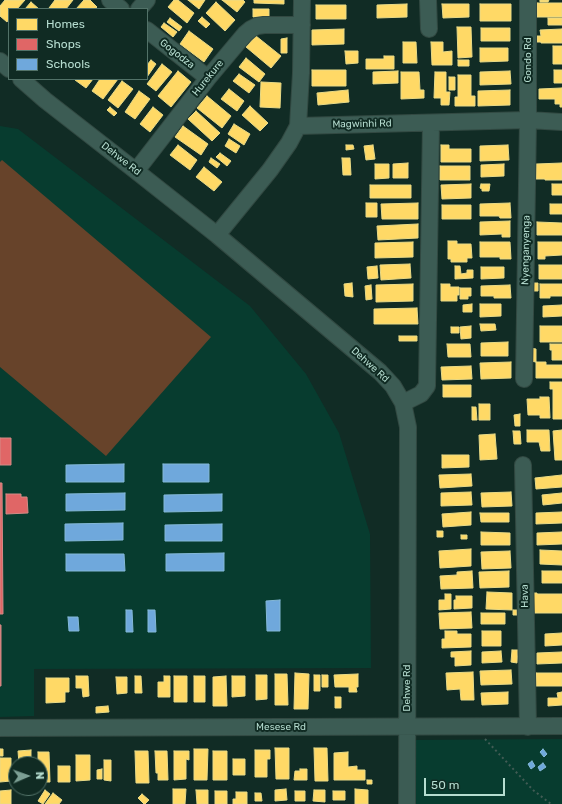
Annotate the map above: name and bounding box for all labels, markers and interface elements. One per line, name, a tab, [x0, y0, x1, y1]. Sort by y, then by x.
legend	[8, 8, 148, 80]
text: Homes	[46, 17, 85, 31]
text: Shops	[46, 37, 81, 51]
street label: Gogodza	[157, 37, 197, 71]
street label: Gondo Rd	[522, 37, 534, 83]
text: Schools	[46, 57, 90, 71]
street label: Hurekure	[190, 58, 226, 98]
street label: Magwinhi Rd	[332, 117, 392, 131]
street label: Dehwe Rd	[99, 140, 143, 178]
street label: Nyenganyenga	[519, 215, 533, 285]
street label: Dehwe Rd	[349, 345, 391, 385]
street label: Hava	[519, 584, 531, 608]
street label: Dehwe Rd	[401, 665, 413, 711]
street label: Mesese Rd	[256, 721, 306, 733]
north arrow	[8, 756, 48, 796]
scale bar	[426, 770, 507, 796]
text: N	[33, 771, 46, 780]
text: 50 m	[431, 778, 459, 792]

